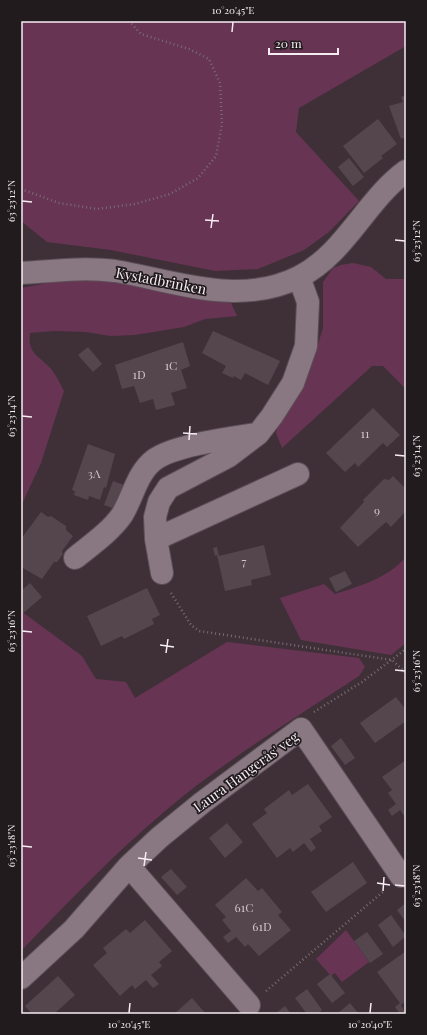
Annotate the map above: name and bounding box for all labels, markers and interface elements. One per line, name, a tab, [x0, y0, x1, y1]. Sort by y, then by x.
text: 10°20'45"E	[212, 3, 254, 17]
scale bar	[269, 30, 338, 56]
text: 20 m	[275, 35, 302, 51]
text: 63°23'12"N	[4, 180, 18, 222]
text: 63°23'12"N	[409, 220, 423, 262]
street label: Kystadbrinken	[114, 262, 209, 299]
house number: 1C	[165, 357, 177, 373]
house number: 1D	[132, 366, 146, 382]
text: 63°23'14"N	[4, 395, 18, 437]
house number: 11	[361, 425, 370, 441]
text: 63°23'14"N	[409, 435, 423, 477]
house number: 3A	[88, 465, 101, 481]
house number: 9	[374, 502, 380, 518]
house number: 7	[242, 553, 247, 569]
text: 63°23'16"N	[4, 610, 18, 652]
text: 63°23'16"N	[409, 650, 423, 692]
street label: Laura Hangerås' veg	[189, 726, 303, 816]
text: 63°23'18"N	[4, 825, 18, 867]
text: 63°23'18"N	[409, 865, 423, 907]
house number: 61C	[235, 899, 253, 915]
house number: 61D	[252, 918, 272, 934]
text: 10°20'45"E	[108, 1017, 150, 1031]
text: 10°20'40"E	[348, 1017, 392, 1031]

